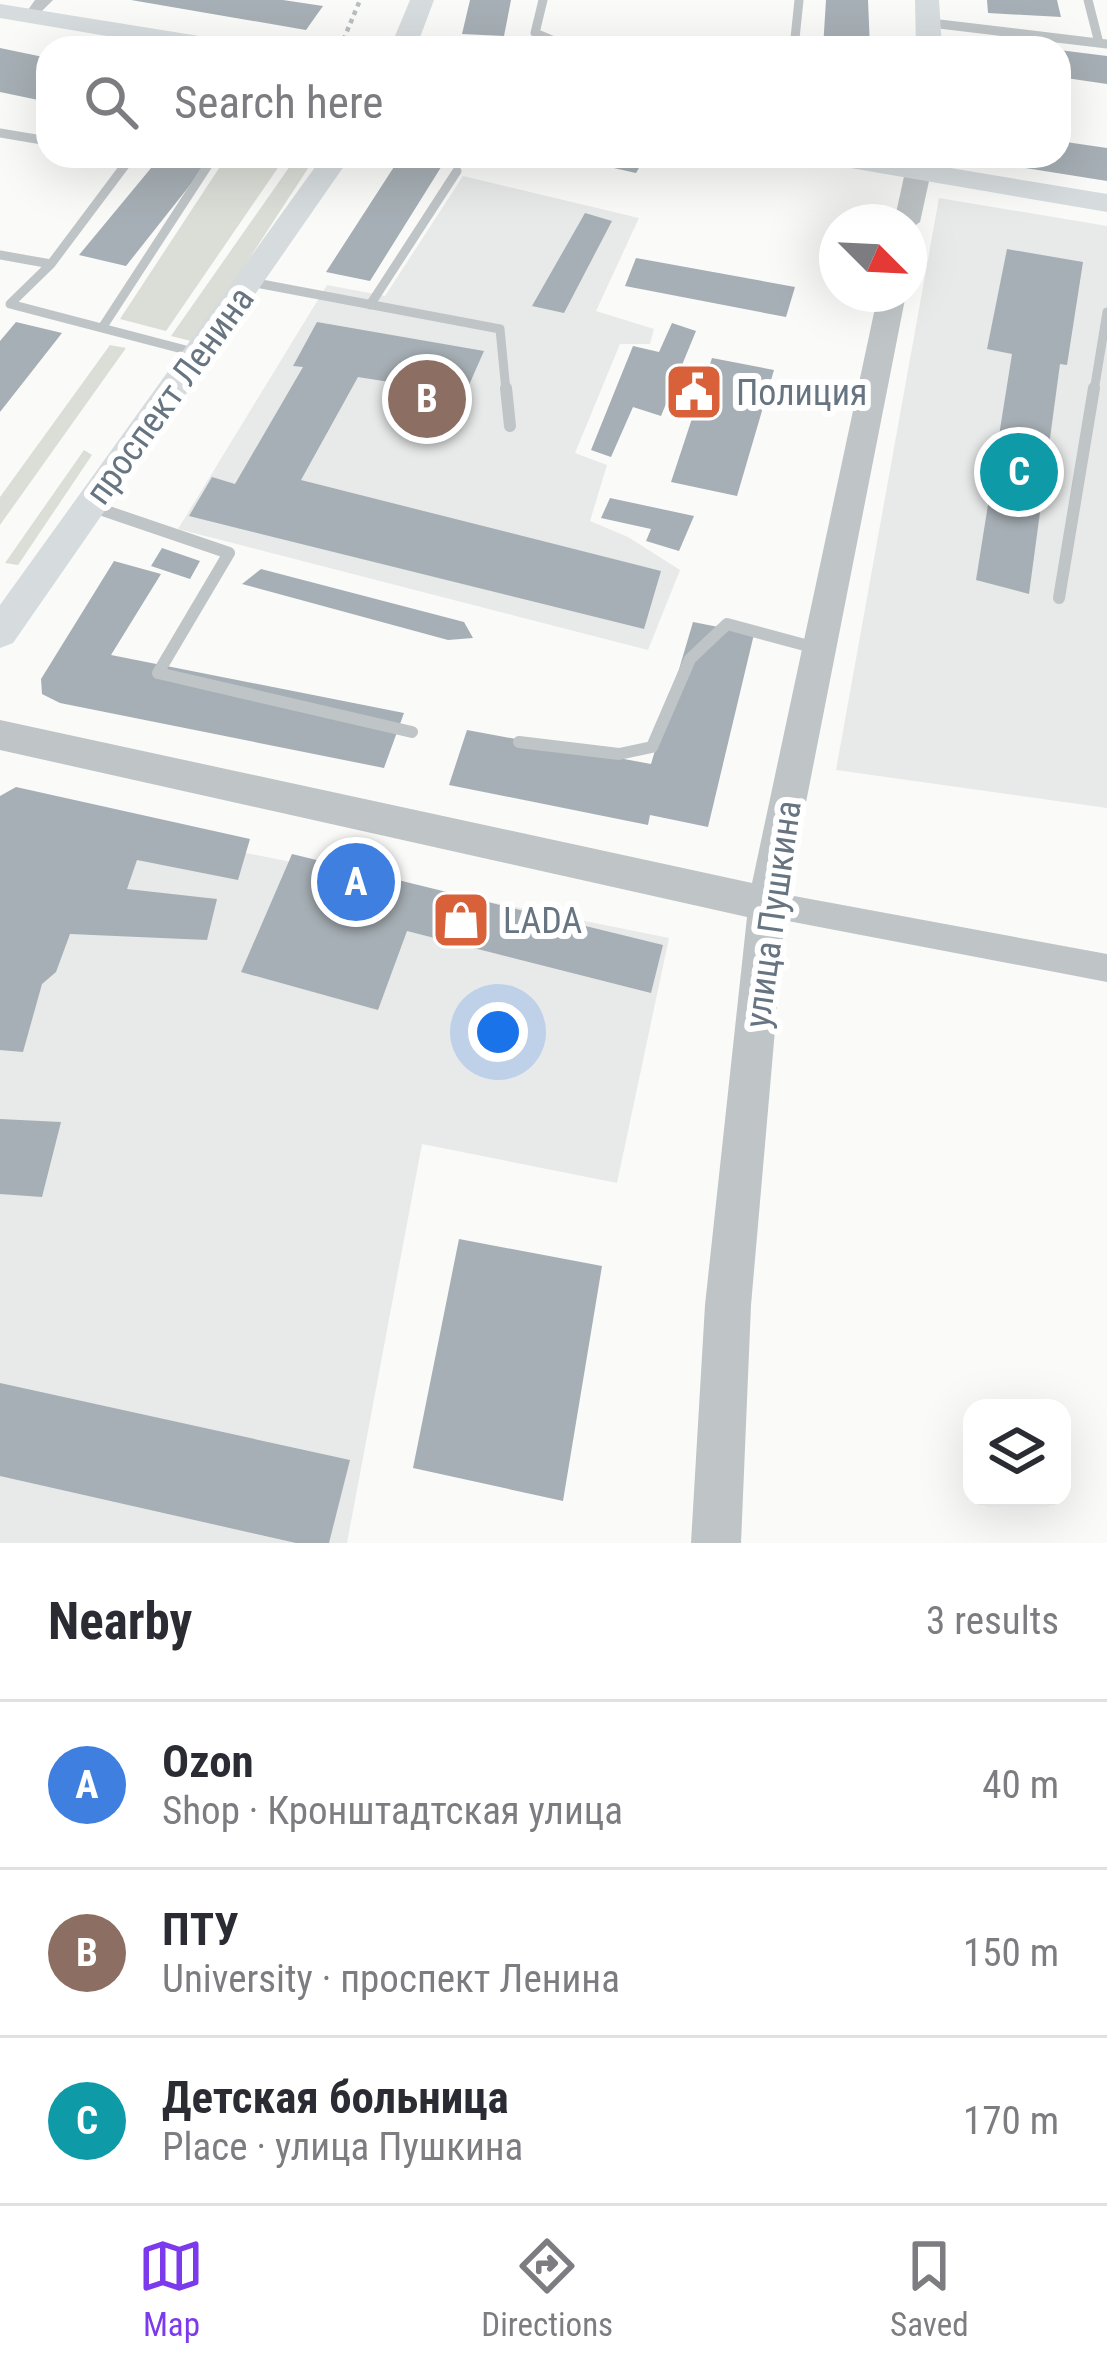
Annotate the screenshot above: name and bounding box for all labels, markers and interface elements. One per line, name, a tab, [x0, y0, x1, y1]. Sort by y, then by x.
search box	[36, 36, 1071, 168]
icon: search	[78, 69, 144, 135]
text: Search here	[174, 76, 383, 129]
north arrow	[819, 204, 927, 312]
street label: проспект Ленина	[77, 279, 263, 512]
pin: B	[388, 354, 466, 444]
public building icon: Полиция	[663, 361, 725, 423]
place label: Полиция	[736, 372, 867, 414]
pin: C	[980, 427, 1058, 517]
street label: улица Пушкина	[736, 798, 810, 1031]
pin: A	[317, 837, 395, 927]
shop icon: LADA	[430, 889, 492, 951]
place label: LADA	[503, 900, 582, 942]
your location	[468, 1002, 528, 1062]
map controls	[963, 1399, 1071, 1507]
button: layers	[963, 1399, 1071, 1507]
text: Nearby	[48, 1592, 192, 1651]
text: 3 results	[926, 1598, 1059, 1644]
text: Ozon	[162, 1735, 254, 1788]
text: A	[75, 1762, 99, 1808]
text: 40 m	[982, 1762, 1059, 1808]
text: Shop · Кронштадтская улица	[162, 1788, 623, 1834]
text: ПТУ	[162, 1903, 239, 1956]
text: B	[76, 1930, 98, 1976]
text: 150 m	[963, 1930, 1059, 1976]
text: University · проспект Ленина	[162, 1956, 620, 2002]
text: Детская больница	[162, 2071, 509, 2124]
text: C	[76, 2098, 98, 2144]
text: 170 m	[963, 2098, 1059, 2144]
text: Place · улица Пушкина	[162, 2124, 523, 2170]
tab: Map	[138, 2233, 204, 2344]
tab: Directions	[481, 2233, 613, 2344]
tab: Saved	[890, 2233, 969, 2344]

